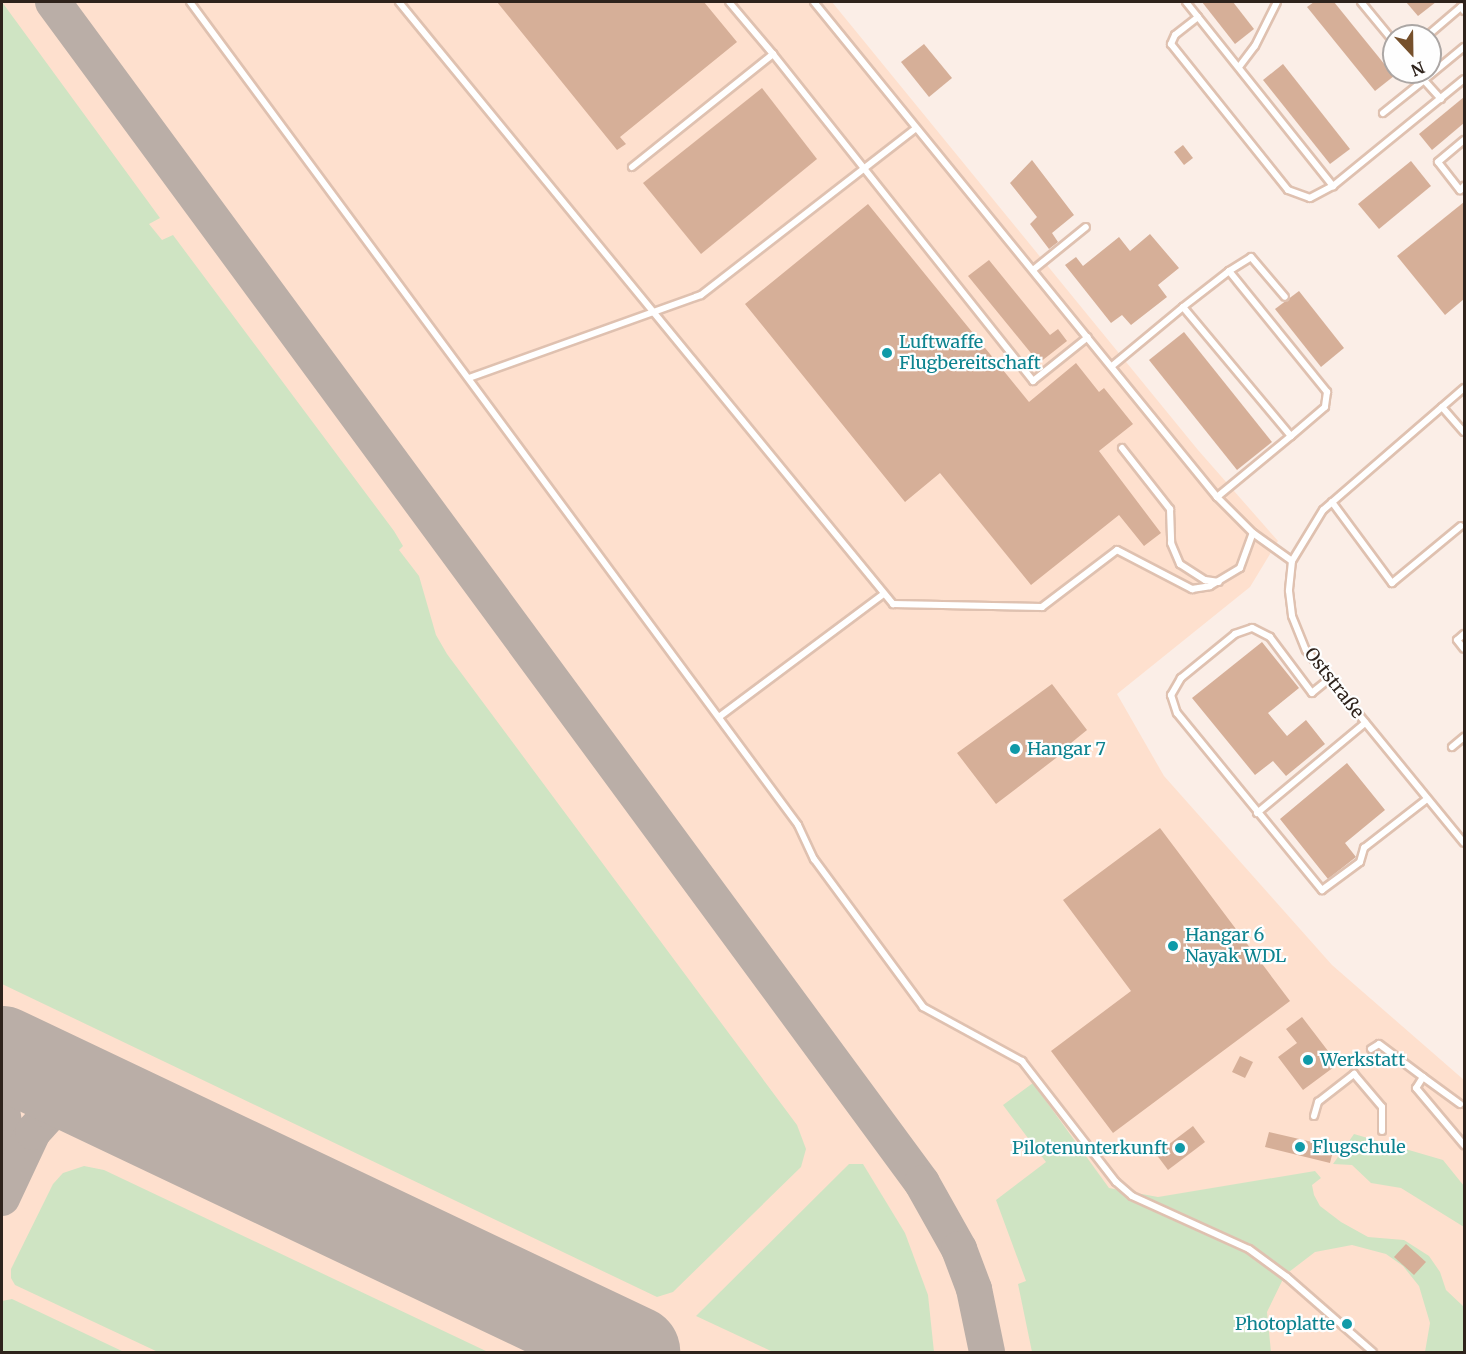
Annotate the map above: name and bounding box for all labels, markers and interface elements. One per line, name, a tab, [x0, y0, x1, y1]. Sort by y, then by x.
north arrow	[1382, 24, 1442, 84]
text: N	[1408, 57, 1428, 80]
place label: Luftwaffe Flugbereitschaft	[899, 332, 1041, 374]
marker: Luftwaffe Flugbereitschaft	[880, 346, 894, 360]
street label: Oststraße	[1300, 643, 1368, 723]
place label: Hangar 7	[1027, 738, 1106, 760]
marker: Hangar 7	[1008, 742, 1022, 756]
place label: Hangar 6 Nayak WDL	[1185, 925, 1286, 968]
marker: Hangar 6 Nayak WDL	[1166, 939, 1180, 953]
place label: Werkstatt	[1320, 1049, 1405, 1071]
marker: Werkstatt	[1301, 1053, 1315, 1067]
place label: Flugschule	[1312, 1136, 1406, 1158]
place label: Pilotenunterkunft	[1012, 1137, 1168, 1159]
marker: Flugschule	[1293, 1140, 1307, 1154]
marker: Pilotenunterkunft	[1173, 1141, 1187, 1155]
place label: Photoplatte	[1235, 1313, 1335, 1335]
marker: Photoplatte	[1340, 1317, 1354, 1331]

